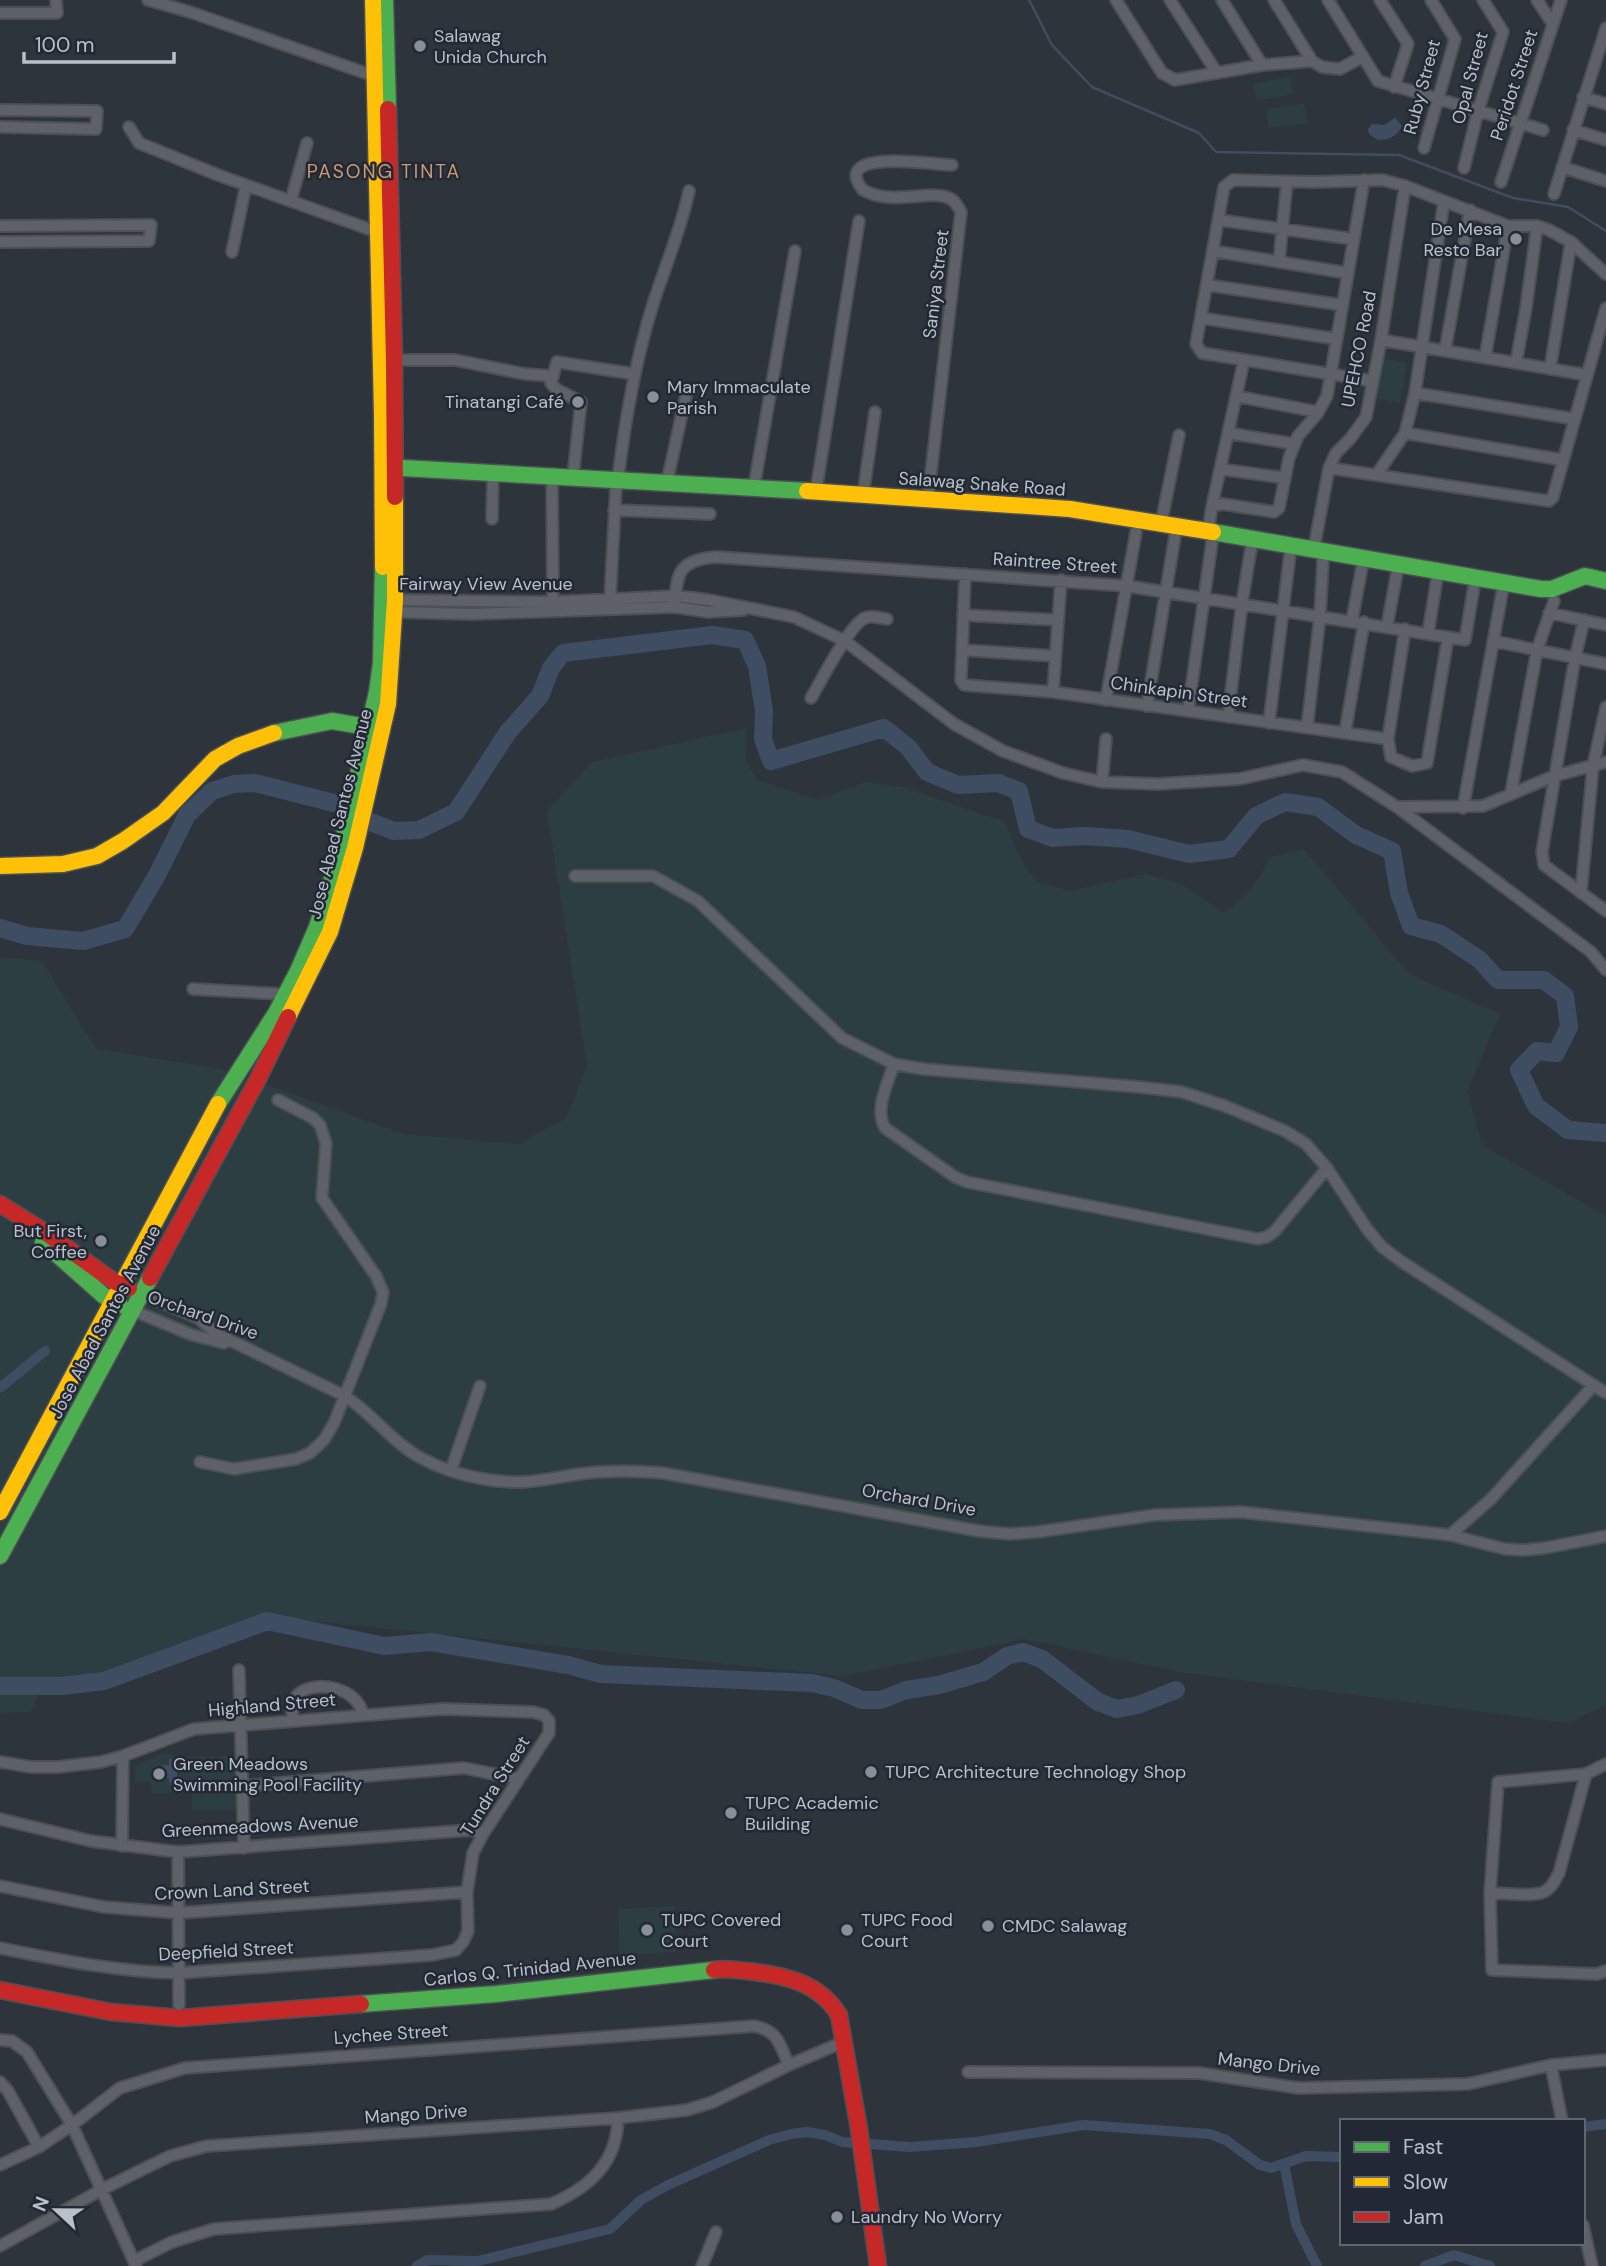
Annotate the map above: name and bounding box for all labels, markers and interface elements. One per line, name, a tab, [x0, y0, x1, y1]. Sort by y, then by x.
scale bar	[24, 21, 175, 65]
place label: Salawag Unida Church	[434, 24, 547, 69]
street label: Peridot Street	[1485, 26, 1543, 144]
street label: Opal Street	[1446, 29, 1494, 127]
text: 100 m	[35, 31, 95, 59]
street label: Ruby Street	[1398, 37, 1446, 137]
marker: Salawag Unida Church	[412, 38, 428, 54]
district label: PASONG TINTA	[307, 159, 461, 184]
place label: De Mesa Resto Bar	[1423, 217, 1502, 262]
street label: Saniya Street	[917, 228, 955, 340]
marker: De Mesa Resto Bar	[1508, 231, 1524, 247]
street label: UPEHCO Road	[1336, 289, 1382, 409]
place label: Mary Immaculate Parish	[667, 375, 811, 420]
marker: Mary Immaculate Parish	[645, 389, 661, 405]
place label: Tinatangi Café	[445, 390, 564, 414]
marker: Tinatangi Café	[570, 394, 586, 410]
street label: Salawag Snake Road	[897, 466, 1067, 502]
street label: Raintree Street	[992, 547, 1118, 579]
street label: Fairway View Avenue	[399, 572, 573, 596]
street label: Chinkapin Street	[1109, 670, 1249, 714]
street label: Jose Abad Santos Avenue	[302, 706, 378, 922]
place label: But First, Coffee	[13, 1219, 87, 1264]
street label: Jose Abad Santos Avenue	[44, 1221, 166, 1423]
marker: But First, Coffee	[93, 1233, 109, 1249]
street label: Orchard Drive	[144, 1285, 262, 1345]
street label: Orchard Drive	[860, 1478, 978, 1522]
street label: Highland Street	[207, 1687, 337, 1723]
street label: Tundra Street	[455, 1732, 535, 1840]
place label: Green Meadows Swimming Pool Facility	[173, 1752, 362, 1797]
place label: TUPC Architecture Technology Shop	[885, 1760, 1186, 1784]
marker: TUPC Architecture Technology Shop	[863, 1764, 879, 1780]
marker: Green Meadows Swimming Pool Facility	[151, 1766, 167, 1782]
place label: TUPC Academic Building	[745, 1791, 879, 1836]
marker: TUPC Academic Building	[723, 1805, 739, 1821]
street label: Greenmeadows Avenue	[161, 1809, 359, 1843]
street label: Crown Land Street	[154, 1874, 310, 1906]
place label: TUPC Covered Court	[661, 1908, 781, 1953]
place label: TUPC Food Court	[861, 1908, 953, 1953]
place label: CMDC Salawag	[1002, 1914, 1127, 1938]
marker: CMDC Salawag	[980, 1918, 996, 1934]
marker: TUPC Covered Court	[639, 1922, 655, 1938]
marker: TUPC Food Court	[839, 1922, 855, 1938]
street label: Deepfield Street	[158, 1935, 294, 1967]
street label: Carlos Q. Trinidad Avenue	[423, 1946, 637, 1992]
street label: Lychee Street	[333, 2018, 449, 2050]
street label: Mango Drive	[1217, 2047, 1321, 2081]
street label: Mango Drive	[364, 2098, 468, 2130]
legend	[1340, 2119, 1585, 2245]
text: Fast	[1403, 2133, 1443, 2161]
text: Slow	[1403, 2168, 1448, 2196]
north arrow	[21, 2175, 91, 2245]
text: N	[27, 2193, 55, 2215]
text: Jam	[1403, 2203, 1444, 2231]
place label: Laundry No Worry	[851, 2205, 1002, 2229]
marker: Laundry No Worry	[829, 2209, 845, 2225]

